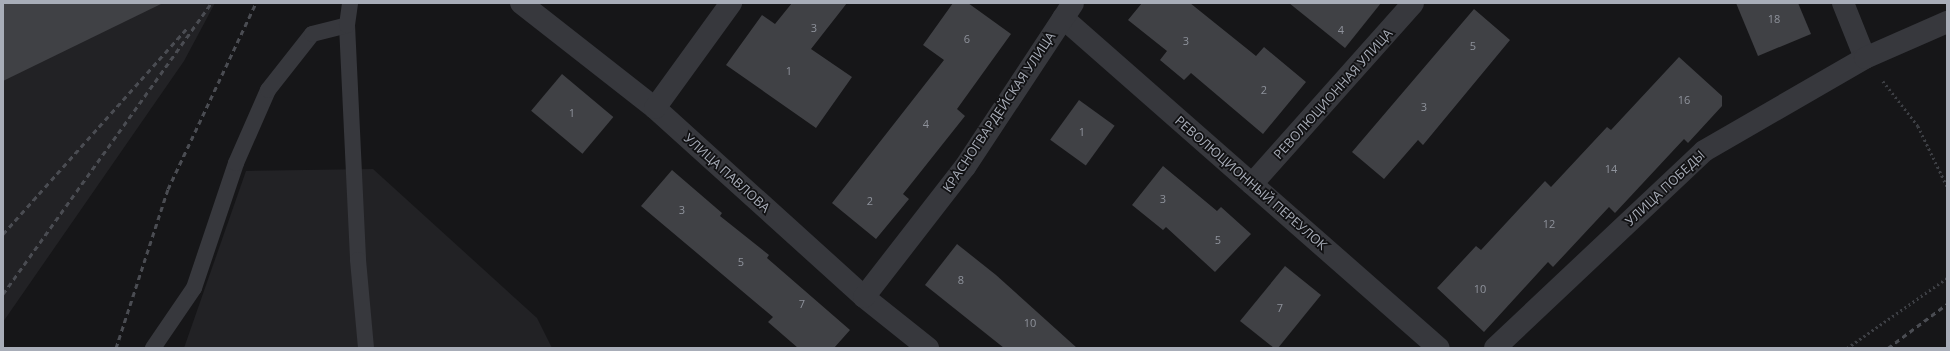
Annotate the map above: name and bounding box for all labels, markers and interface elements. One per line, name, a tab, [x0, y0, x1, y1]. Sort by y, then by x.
house number: 18	[1768, 12, 1780, 26]
house number: 3	[811, 21, 817, 35]
house number: 4	[1338, 23, 1344, 37]
street label: РЕВОЛЮЦИОННАЯ УЛИЦА	[1270, 26, 1396, 162]
street label: КРАСНОГВАРДЕЙСКАЯ УЛИЦА	[939, 29, 1059, 195]
house number: 6	[964, 32, 970, 46]
house number: 3	[1183, 34, 1189, 48]
house number: 5	[1470, 39, 1476, 53]
house number: 1	[786, 64, 792, 78]
house number: 2	[1261, 83, 1267, 97]
house number: 16	[1678, 93, 1690, 107]
house number: 3	[1421, 100, 1427, 114]
house number: 1	[569, 106, 575, 120]
street label: РЕВОЛЮЦИОННЫЙ ПЕРЕУЛОК	[1172, 113, 1330, 253]
house number: 4	[923, 117, 929, 131]
house number: 1	[1079, 125, 1085, 139]
street label: УЛИЦА ПАВЛОВА	[681, 130, 773, 216]
street label: УЛИЦА ПОБЕДЫ	[1622, 147, 1708, 229]
house number: 14	[1605, 162, 1617, 176]
house number: 3	[1160, 192, 1166, 206]
house number: 2	[867, 194, 873, 208]
house number: 3	[679, 203, 685, 217]
house number: 12	[1543, 217, 1555, 231]
house number: 5	[1215, 233, 1221, 247]
house number: 5	[738, 255, 744, 269]
house number: 8	[958, 273, 964, 287]
house number: 10	[1474, 282, 1486, 296]
house number: 7	[799, 297, 805, 311]
house number: 7	[1277, 301, 1283, 315]
house number: 10	[1024, 316, 1036, 330]

